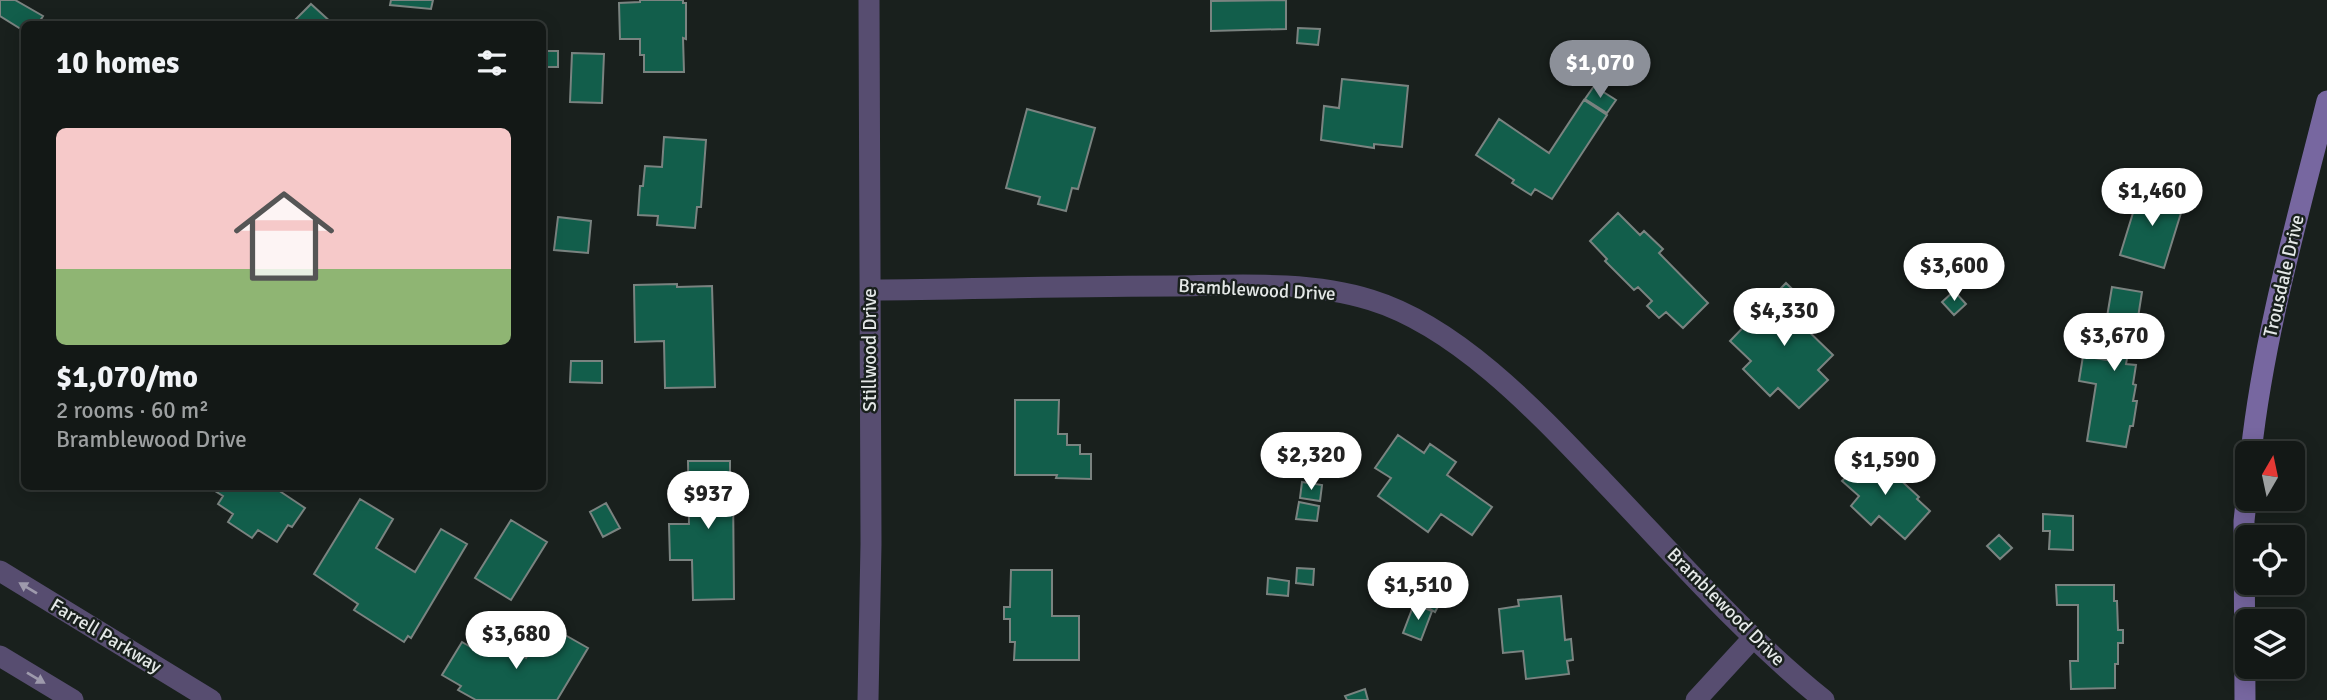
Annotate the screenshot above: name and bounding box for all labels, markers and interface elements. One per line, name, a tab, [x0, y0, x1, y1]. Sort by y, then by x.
pin: $1,070	[1543, 41, 1657, 100]
icon: filters	[473, 44, 511, 82]
text: 10 homes	[56, 45, 179, 82]
text: $1,070	[1566, 48, 1634, 77]
pin: $1,460	[2095, 168, 2209, 228]
icon: home	[221, 173, 347, 299]
text: $1,460	[2118, 176, 2186, 205]
street label: Trousdale Drive	[2258, 212, 2310, 340]
pin: $3,600	[1897, 244, 2011, 303]
text: $3,600	[1920, 251, 1988, 280]
street label: Bramblewood Drive	[1178, 274, 1336, 306]
street label: Stillwood Drive	[858, 288, 882, 412]
pin: $4,330	[1727, 288, 1841, 348]
text: $4,330	[1750, 296, 1818, 325]
pin: $3,670	[2057, 314, 2171, 373]
text: $3,670	[2080, 321, 2148, 350]
text: $1,070/mo	[56, 359, 198, 396]
text: 2 rooms · 60 m²	[56, 396, 209, 425]
text: Bramblewood Drive	[56, 425, 247, 454]
pin: $2,320	[1254, 433, 1368, 492]
pin: $1,590	[1828, 438, 1942, 497]
text: $2,320	[1277, 440, 1345, 469]
north arrow	[2235, 441, 2305, 511]
map controls	[2235, 441, 2305, 679]
text: $1,590	[1851, 445, 1919, 474]
pin: $937	[667, 472, 749, 531]
text: $937	[683, 479, 733, 508]
button: locate	[2235, 525, 2305, 595]
street label: Bramblewood Drive	[1662, 543, 1790, 671]
pin: $1,510	[1361, 562, 1475, 622]
text: $1,510	[1384, 570, 1452, 599]
one-way arrow	[18, 582, 37, 595]
street label: Farrell Parkway	[46, 593, 166, 679]
button: layers	[2235, 609, 2305, 679]
pin: $3,680	[459, 612, 573, 671]
text: $3,680	[482, 619, 550, 648]
one-way arrow	[27, 672, 46, 684]

